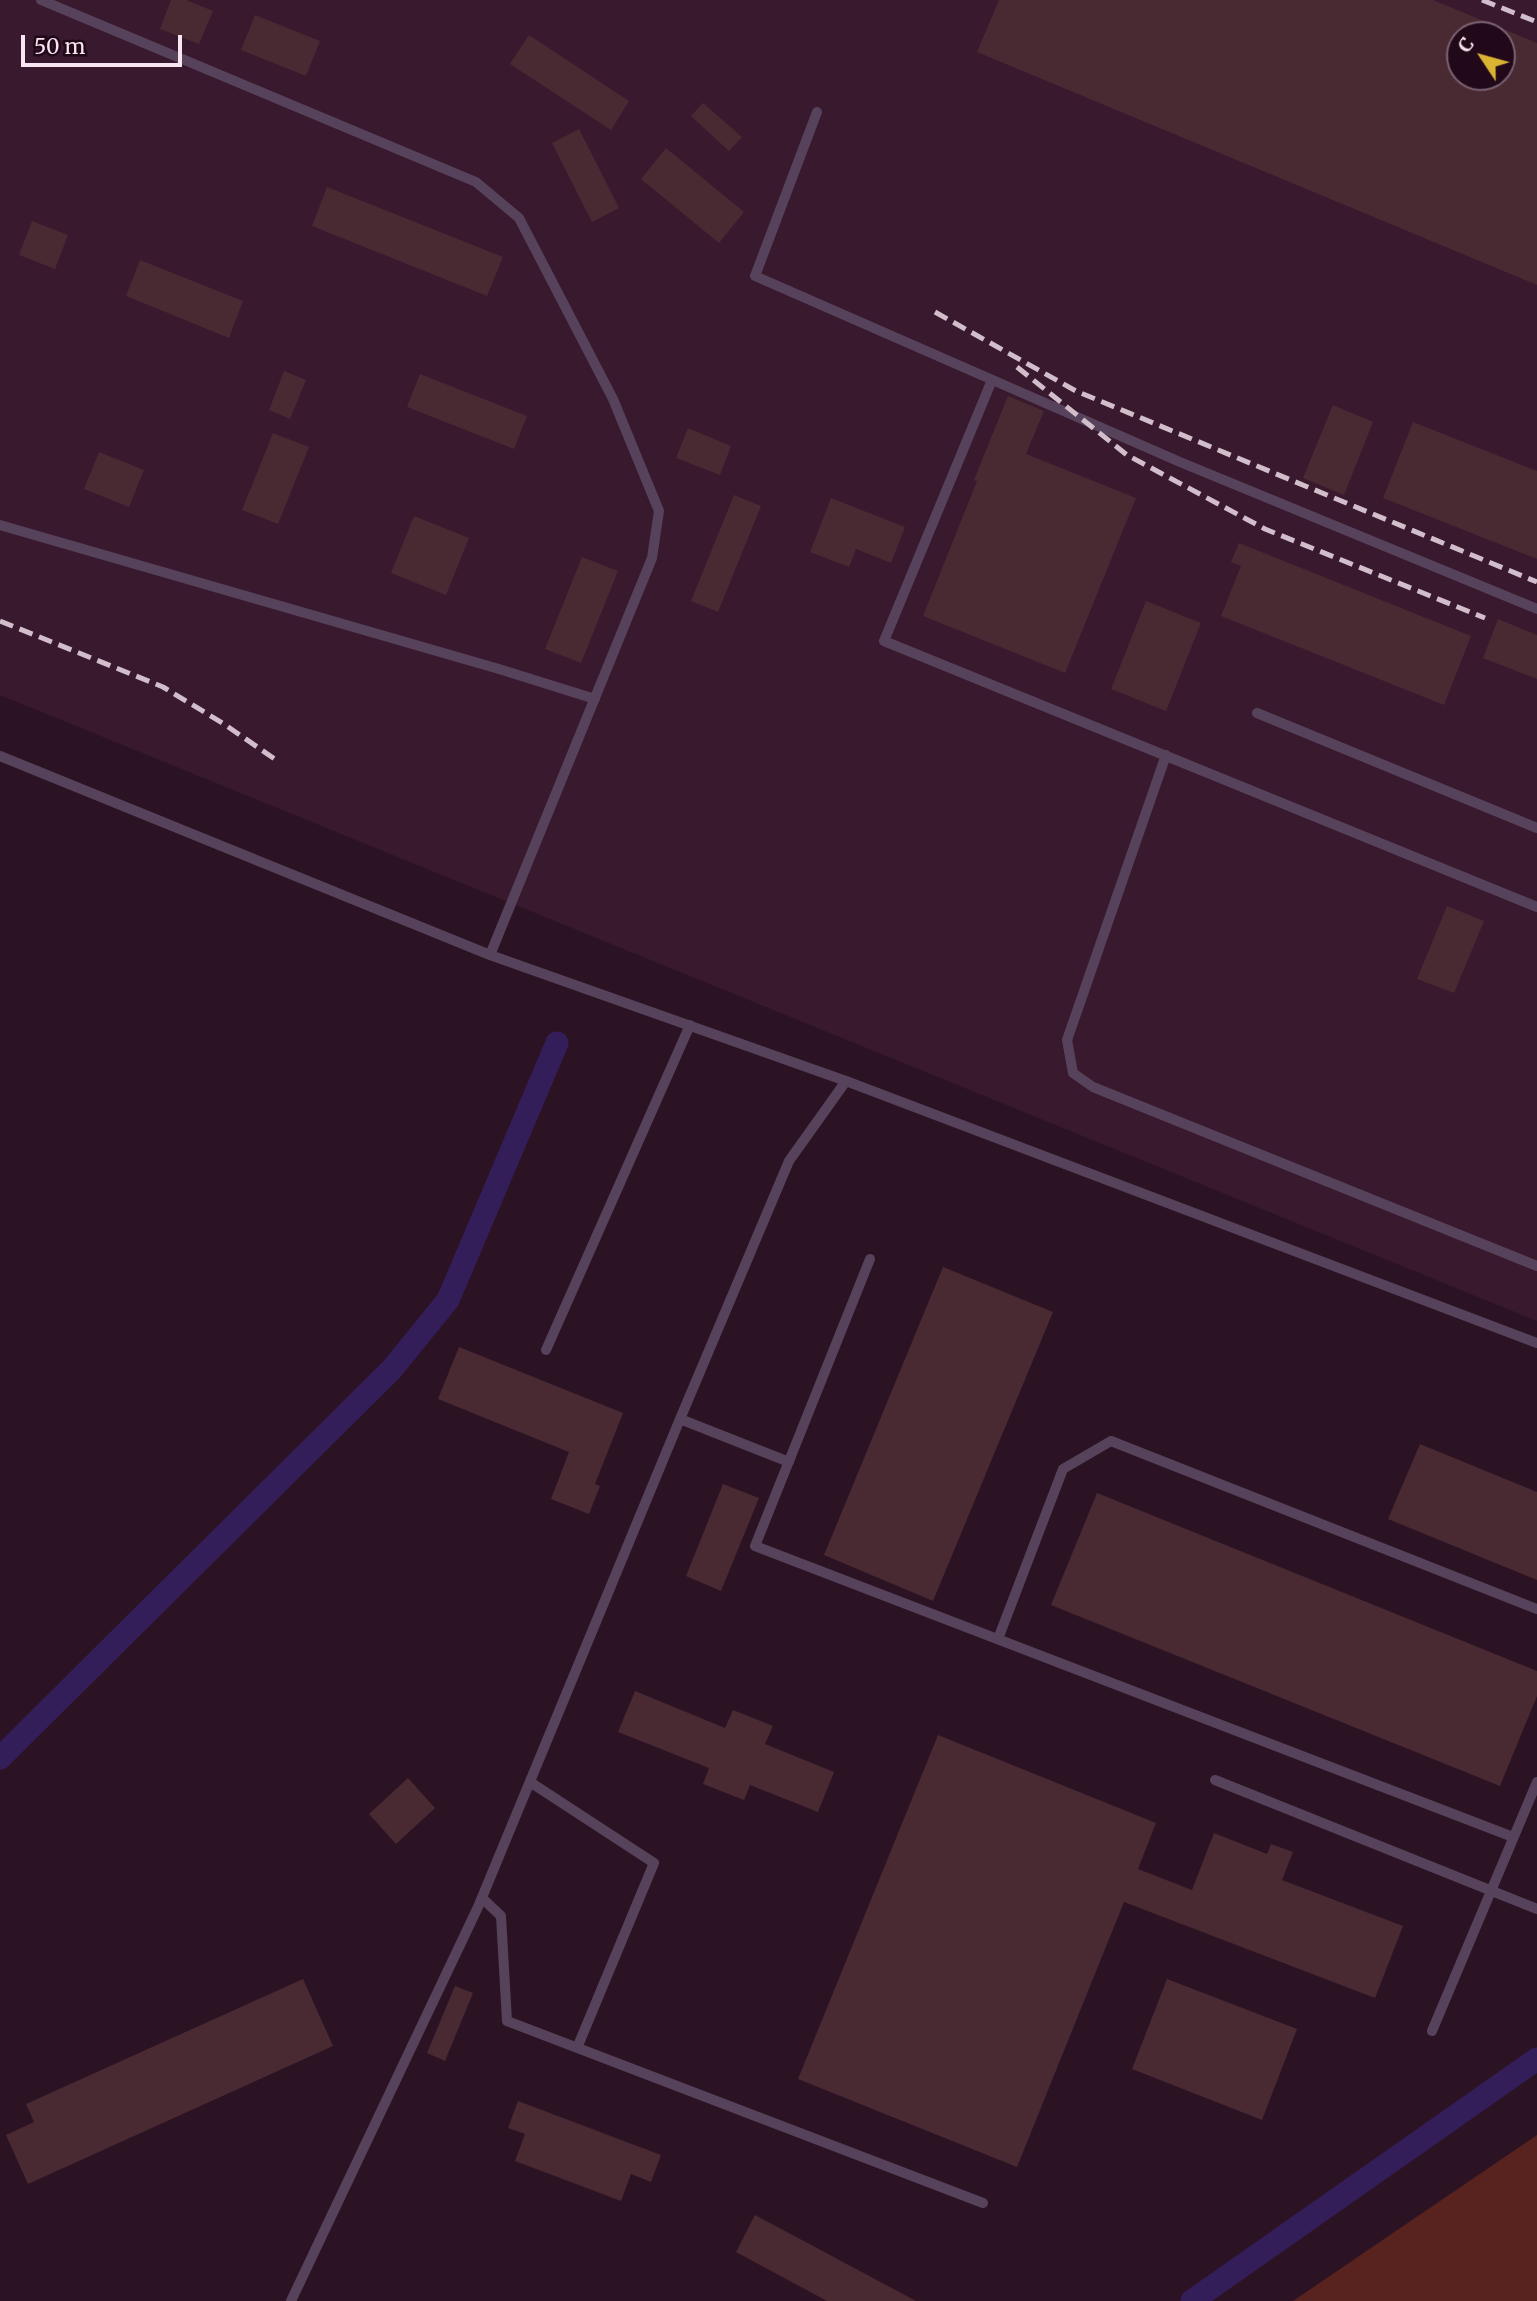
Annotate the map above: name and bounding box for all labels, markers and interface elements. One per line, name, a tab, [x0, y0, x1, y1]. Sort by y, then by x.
scale bar	[24, 21, 186, 65]
north arrow	[1446, 21, 1516, 91]
text: 50 m	[34, 33, 85, 60]
text: С	[1452, 33, 1479, 57]

